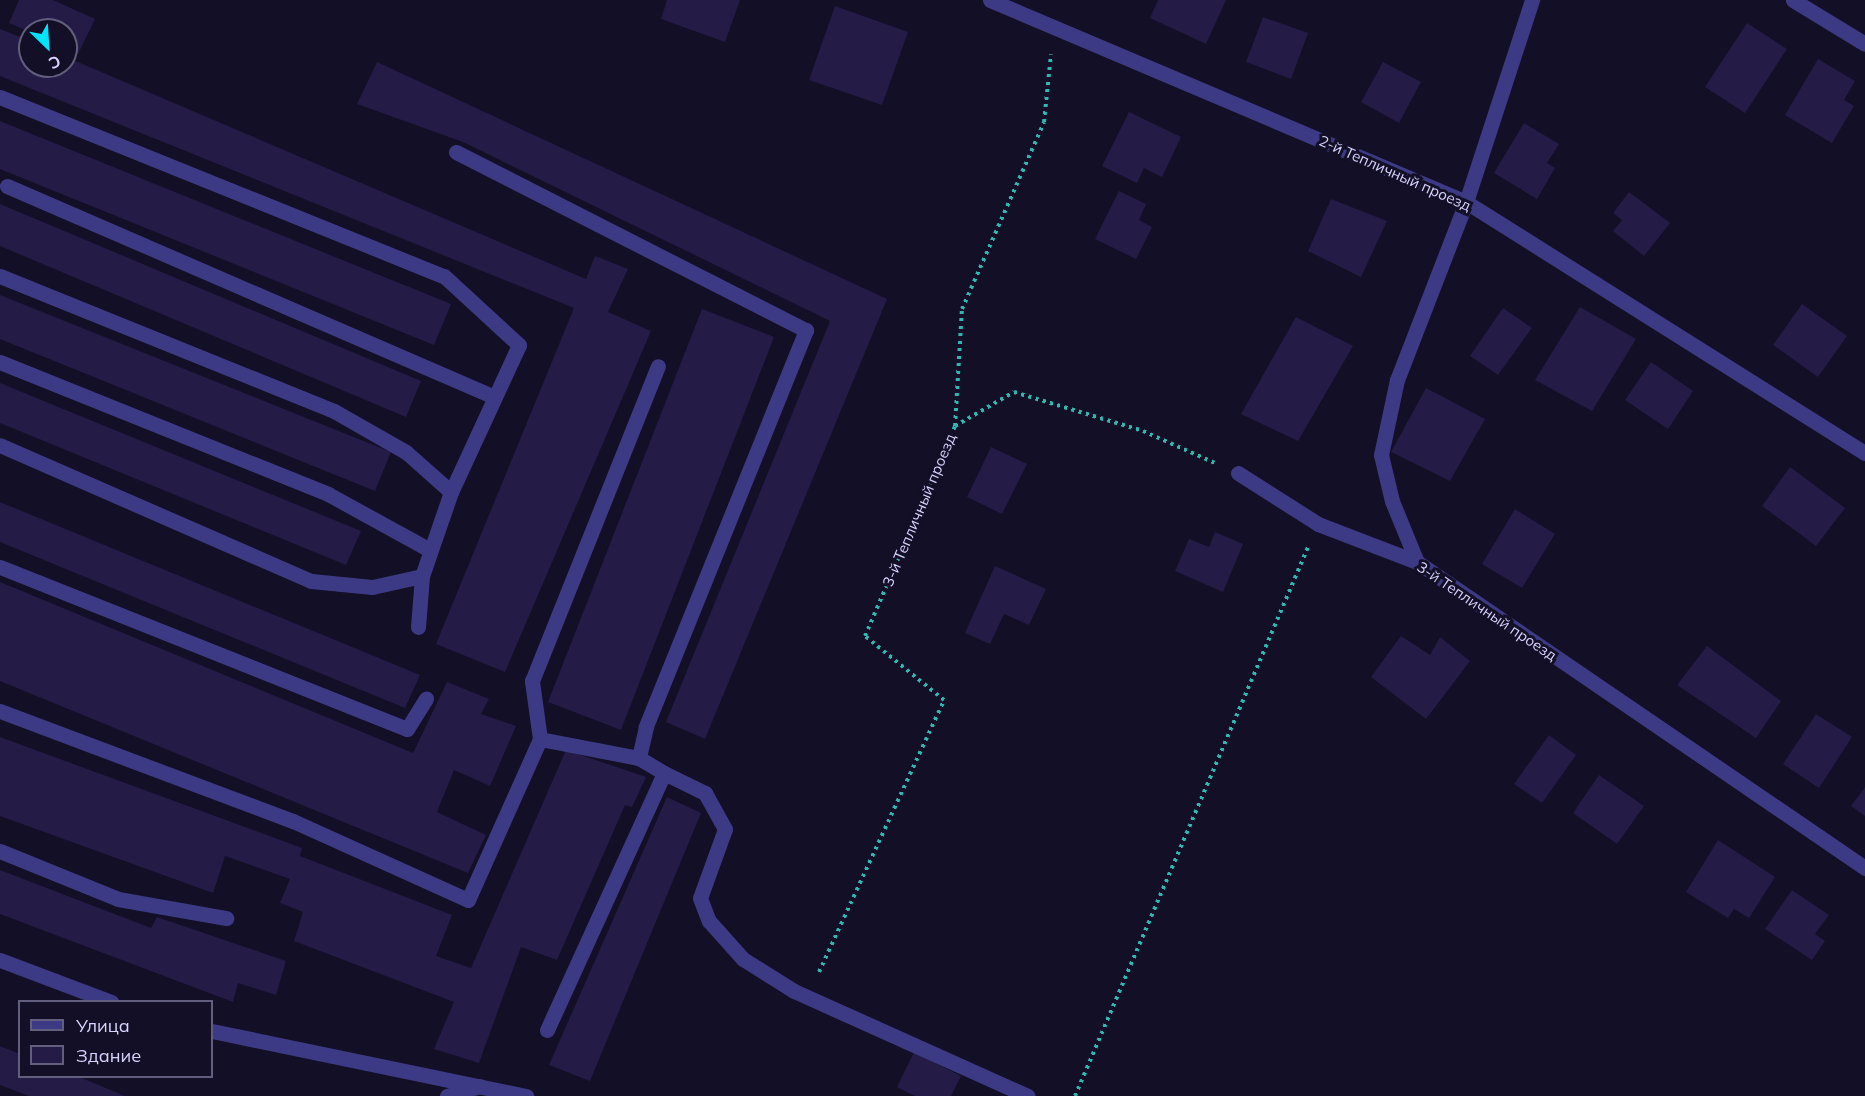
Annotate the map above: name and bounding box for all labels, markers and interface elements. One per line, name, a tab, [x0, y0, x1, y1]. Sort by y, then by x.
north arrow	[18, 18, 78, 78]
text: С	[46, 51, 64, 74]
street label: 2-й Тепличный проезд	[1316, 131, 1474, 215]
street label: 3-й Тепличный проезд	[879, 431, 959, 589]
street label: 3-й Тепличный проезд	[1414, 558, 1560, 664]
legend	[18, 1000, 213, 1078]
text: Улица	[76, 1014, 130, 1037]
text: Здание	[76, 1044, 141, 1067]

